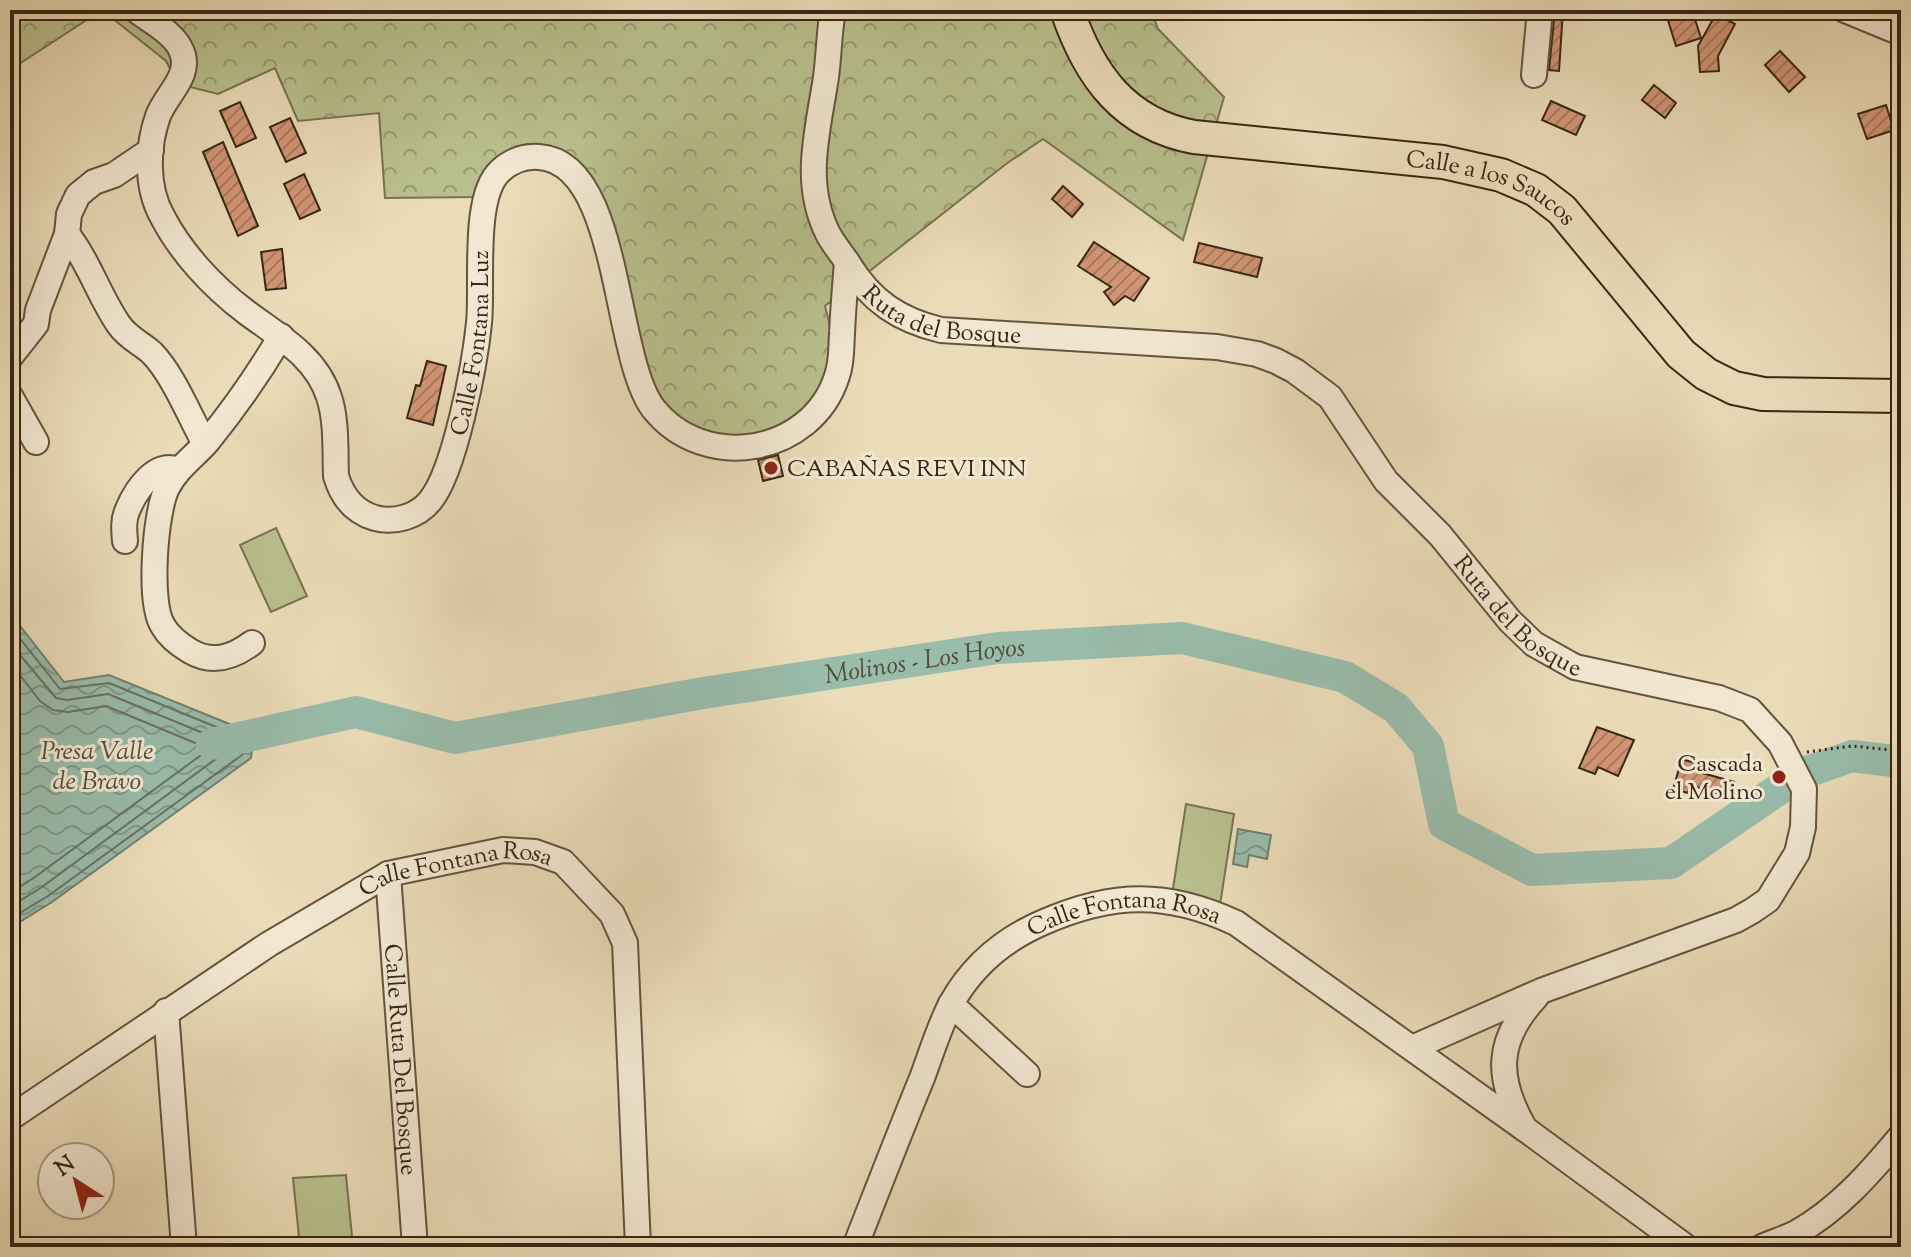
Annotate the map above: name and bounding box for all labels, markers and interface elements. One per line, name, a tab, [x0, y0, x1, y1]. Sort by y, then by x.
street label: Calle a los Saucos	[1404, 143, 1583, 234]
street label: Calle Fontana Luz	[443, 250, 499, 440]
street label: Ruta del Bosque	[853, 278, 1022, 354]
place label: CABAÑAS REVI INN	[787, 453, 1026, 487]
marker: CABAÑAS REVI INN	[762, 459, 780, 477]
street label: Ruta del Bosque	[1444, 549, 1584, 687]
water label: Molinos - Los Hoyos	[822, 631, 1026, 695]
water label: Presa Valle de Bravo	[41, 734, 153, 801]
place label: Cascada el Molino	[1665, 748, 1763, 810]
marker: Cascada el Molino	[1770, 768, 1788, 786]
street label: Calle Fontana Rosa	[353, 835, 557, 907]
street label: Calle Fontana Rosa	[1022, 884, 1226, 946]
street label: Calle Ruta Del Bosque	[374, 943, 425, 1177]
north arrow	[36, 1141, 116, 1221]
text: N	[49, 1149, 83, 1185]

